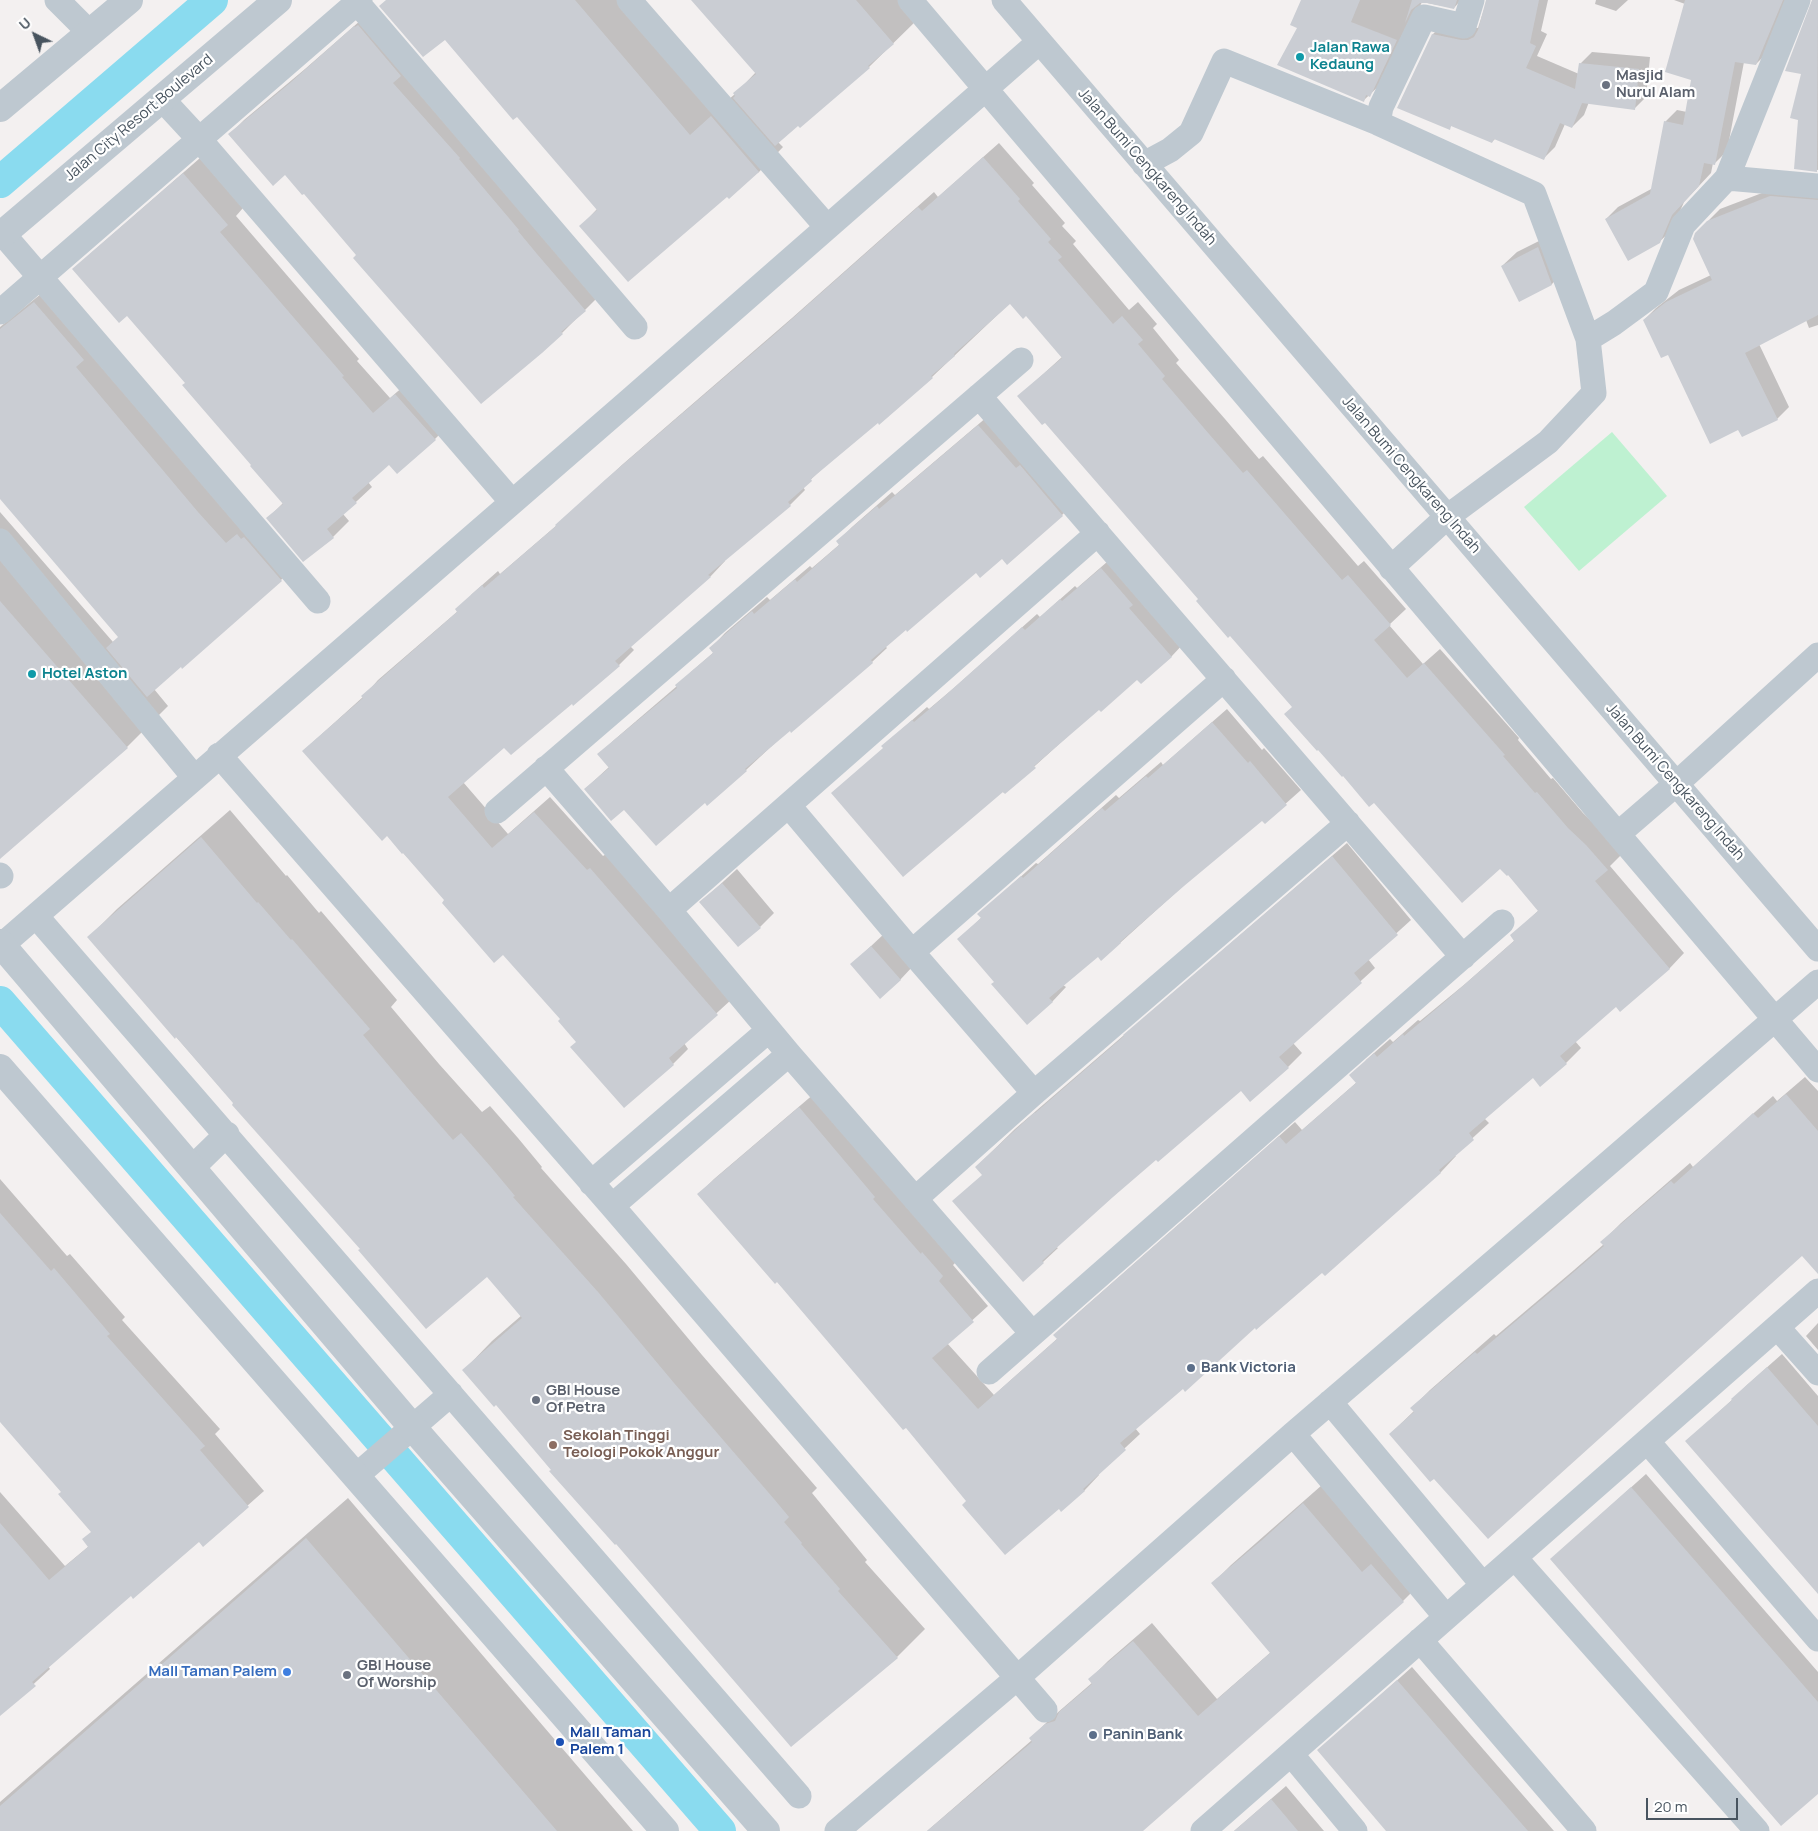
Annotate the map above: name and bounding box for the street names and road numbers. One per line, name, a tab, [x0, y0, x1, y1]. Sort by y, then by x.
street label: Jalan City Resort Boulevard	[61, 51, 217, 185]
street label: Jalan Bumi Cengkareng Indah	[1074, 85, 1220, 249]
street label: Jalan Bumi Cengkareng Indah	[1338, 393, 1484, 557]
street label: Jalan Bumi Cengkareng Indah	[1602, 700, 1748, 864]

